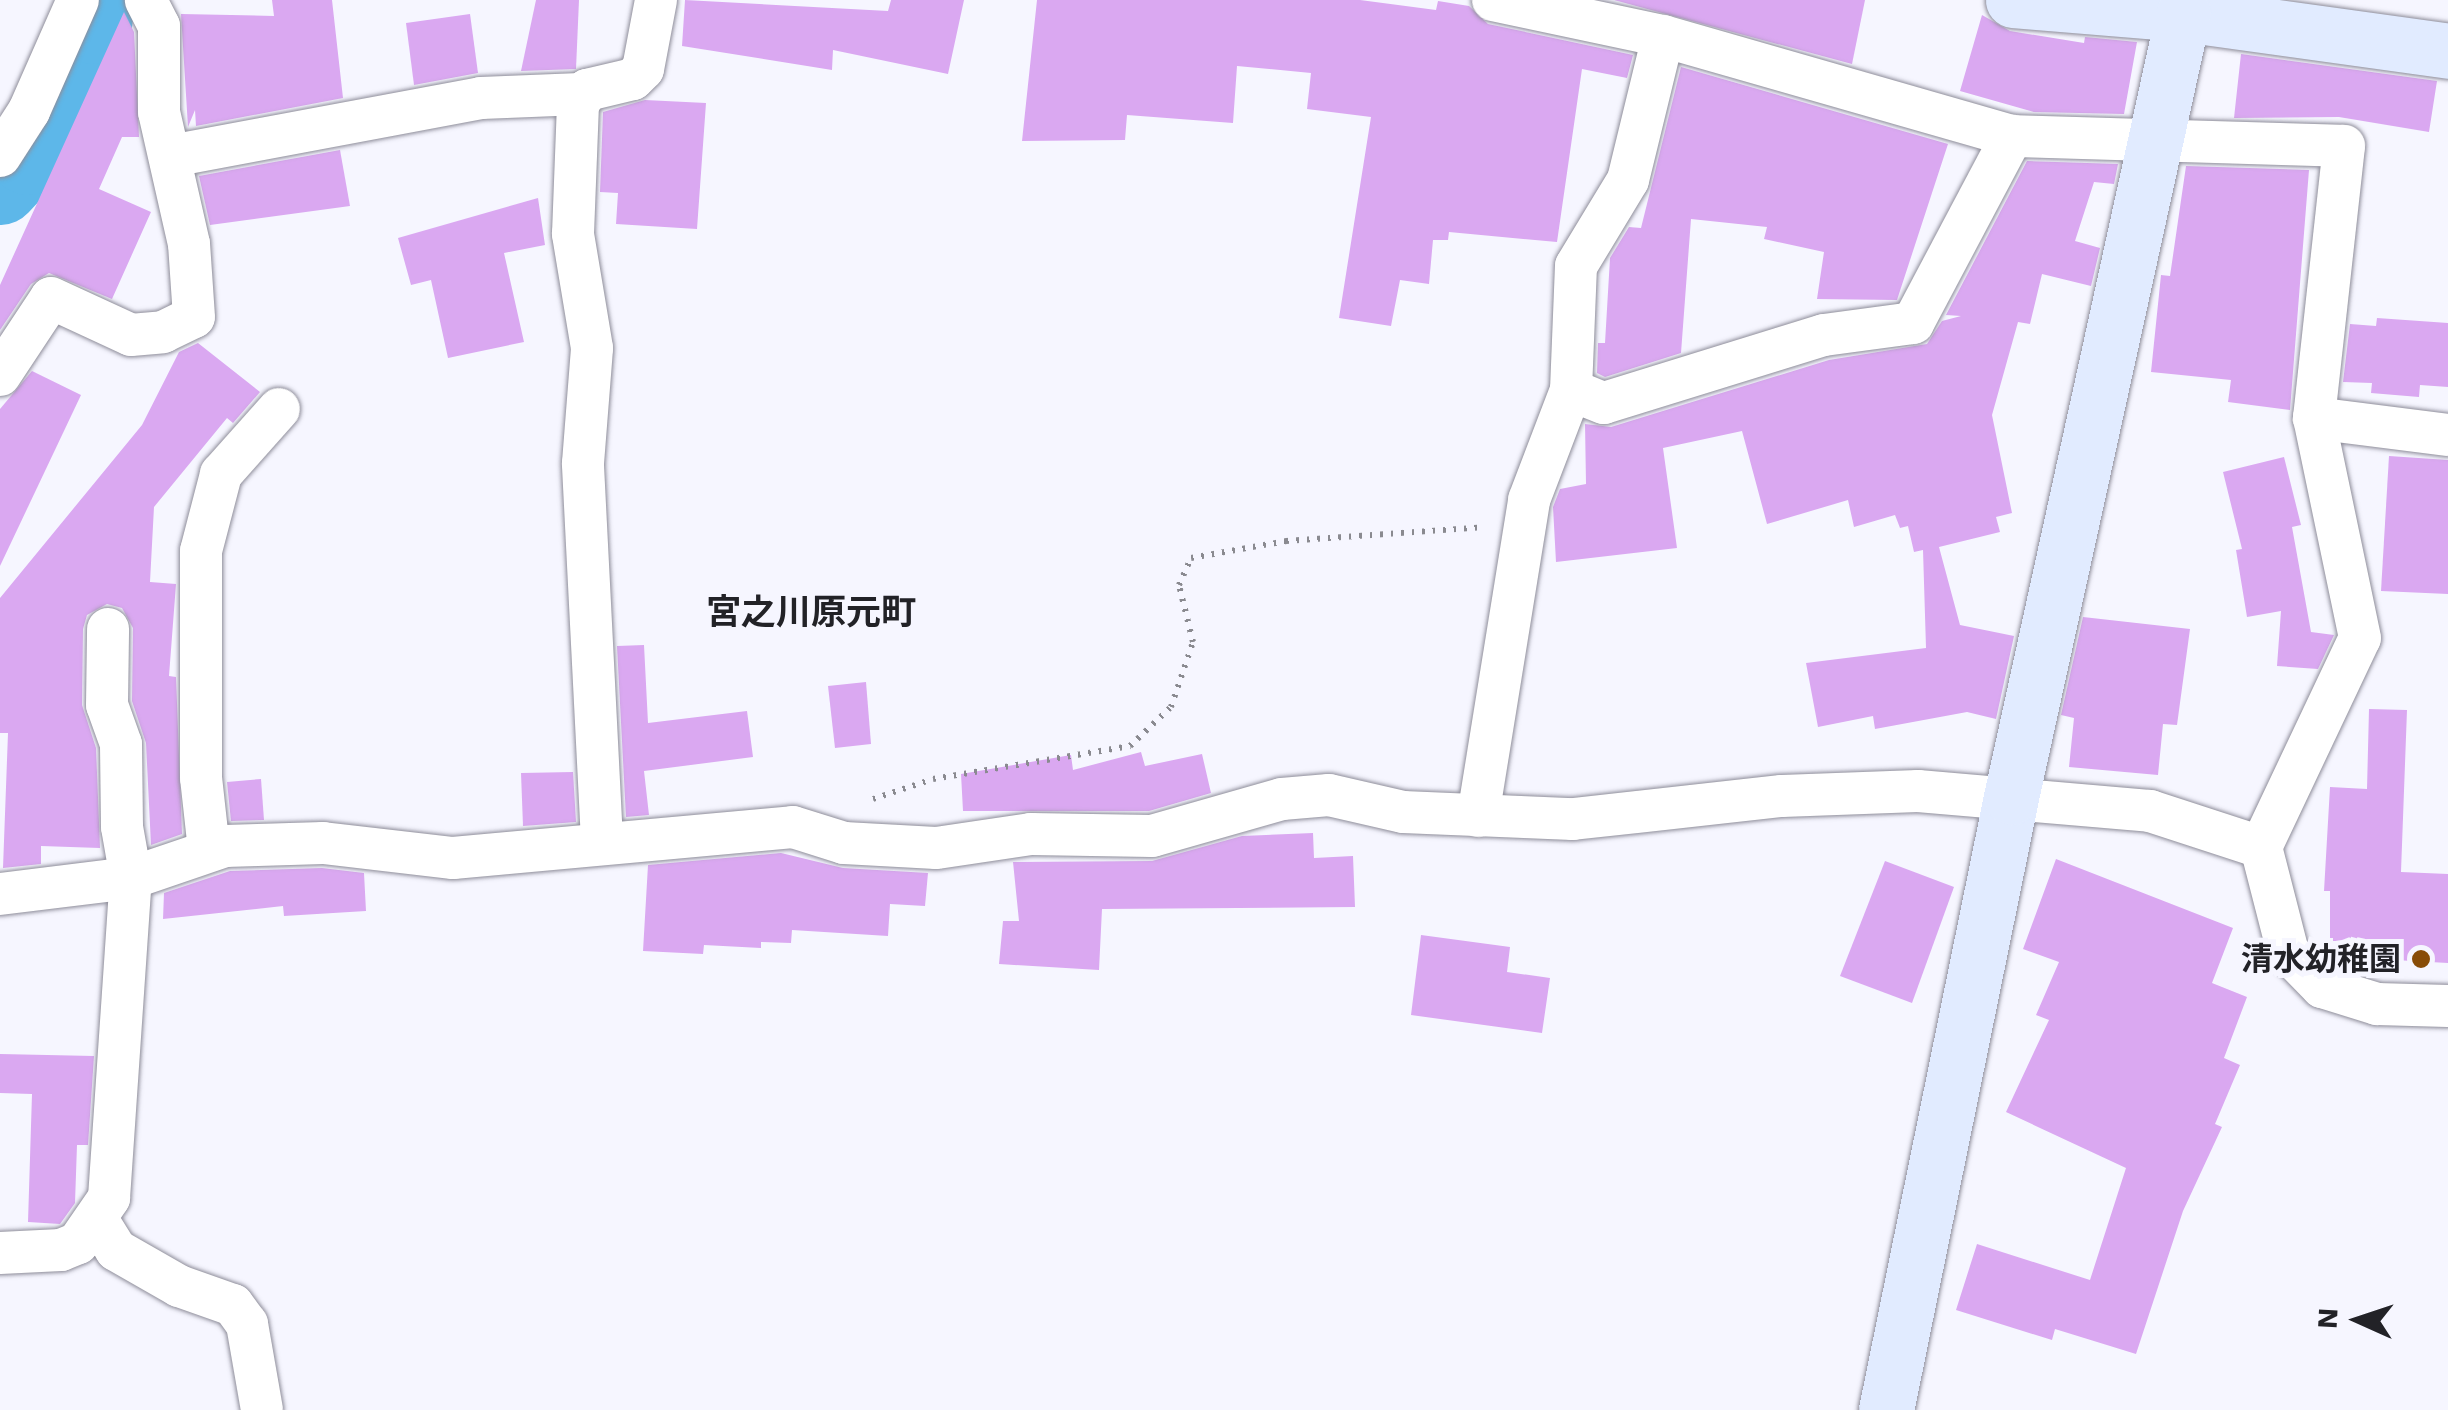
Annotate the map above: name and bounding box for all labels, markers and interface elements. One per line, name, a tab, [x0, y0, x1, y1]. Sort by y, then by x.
district label: 宮之川原元町	[706, 591, 916, 633]
place label: 清水幼稚園	[2241, 940, 2401, 978]
marker: 清水幼稚園	[2410, 948, 2432, 970]
north arrow	[2308, 1270, 2408, 1370]
text: N	[2311, 1307, 2345, 1330]

